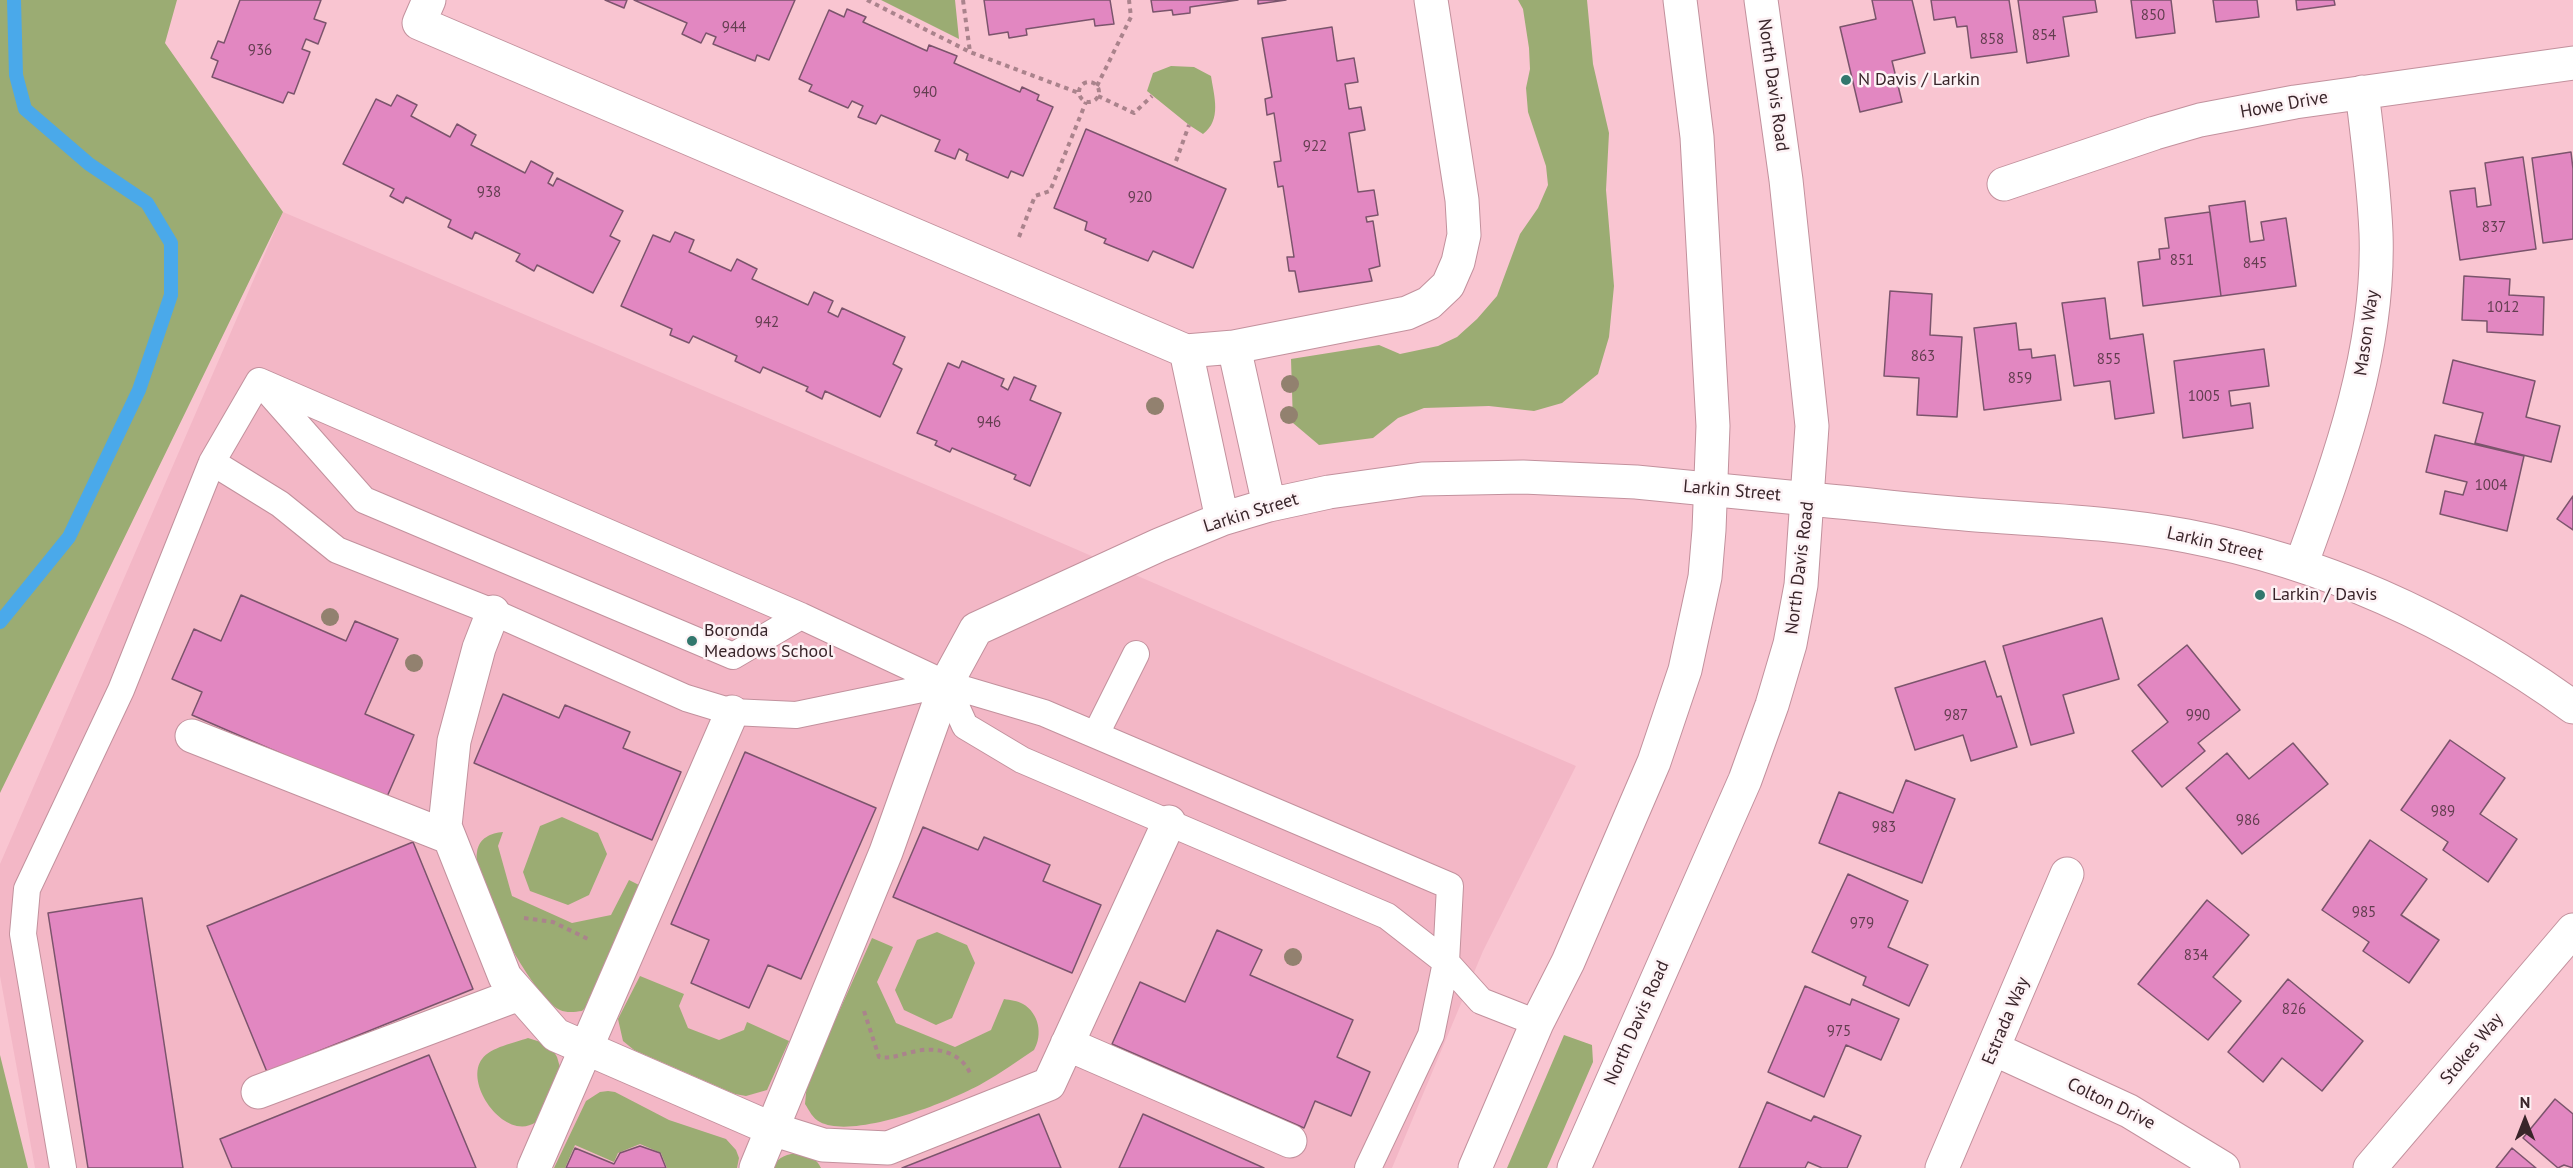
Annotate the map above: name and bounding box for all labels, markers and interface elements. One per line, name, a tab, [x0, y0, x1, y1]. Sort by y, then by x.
house number: 850	[2141, 7, 2165, 25]
street label: North Davis Road	[1753, 17, 1793, 153]
house number: 944	[722, 19, 746, 37]
house number: 854	[2032, 27, 2056, 45]
house number: 858	[1980, 31, 2004, 49]
house number: 936	[248, 42, 272, 60]
place label: N Davis / Larkin	[1858, 69, 1980, 91]
marker: N Davis / Larkin	[1839, 73, 1853, 87]
house number: 940	[913, 84, 937, 102]
street label: Howe Drive	[2238, 87, 2330, 123]
house number: 922	[1303, 138, 1327, 156]
house number: 938	[477, 184, 501, 202]
house number: 920	[1128, 189, 1152, 207]
house number: 837	[2482, 219, 2506, 237]
house number: 851	[2170, 252, 2194, 270]
house number: 845	[2243, 255, 2267, 273]
street label: Mason Way	[2350, 289, 2384, 377]
house number: 1012	[2487, 299, 2519, 317]
house number: 942	[755, 314, 779, 332]
house number: 863	[1911, 348, 1935, 366]
house number: 855	[2097, 351, 2121, 369]
house number: 859	[2008, 370, 2032, 388]
house number: 1005	[2188, 388, 2220, 406]
house number: 946	[977, 414, 1001, 432]
street label: Larkin Street	[1682, 476, 1782, 506]
house number: 1004	[2475, 477, 2507, 495]
street label: Larkin Street	[1201, 488, 1301, 538]
street label: North Davis Road	[1781, 500, 1819, 636]
street label: Larkin Street	[2165, 522, 2265, 566]
place label: Larkin / Davis	[2272, 584, 2377, 606]
marker: Larkin / Davis	[2253, 588, 2267, 602]
place label: Boronda Meadows School	[704, 620, 833, 662]
marker: Boronda Meadows School	[685, 634, 699, 648]
house number: 987	[1944, 707, 1968, 725]
house number: 990	[2186, 707, 2210, 725]
house number: 989	[2431, 803, 2455, 821]
house number: 986	[2236, 812, 2260, 830]
house number: 983	[1872, 819, 1896, 837]
house number: 985	[2352, 904, 2376, 922]
house number: 979	[1850, 915, 1874, 933]
house number: 834	[2184, 947, 2208, 965]
street label: North Davis Road	[1600, 957, 1674, 1089]
street label: Estrada Way	[1978, 974, 2034, 1068]
house number: 826	[2282, 1001, 2306, 1019]
street label: Stokes Way	[2436, 1009, 2508, 1089]
house number: 975	[1827, 1023, 1851, 1041]
street label: Colton Drive	[2064, 1073, 2158, 1135]
north arrow	[2495, 1090, 2555, 1150]
text: N	[2520, 1092, 2530, 1112]

